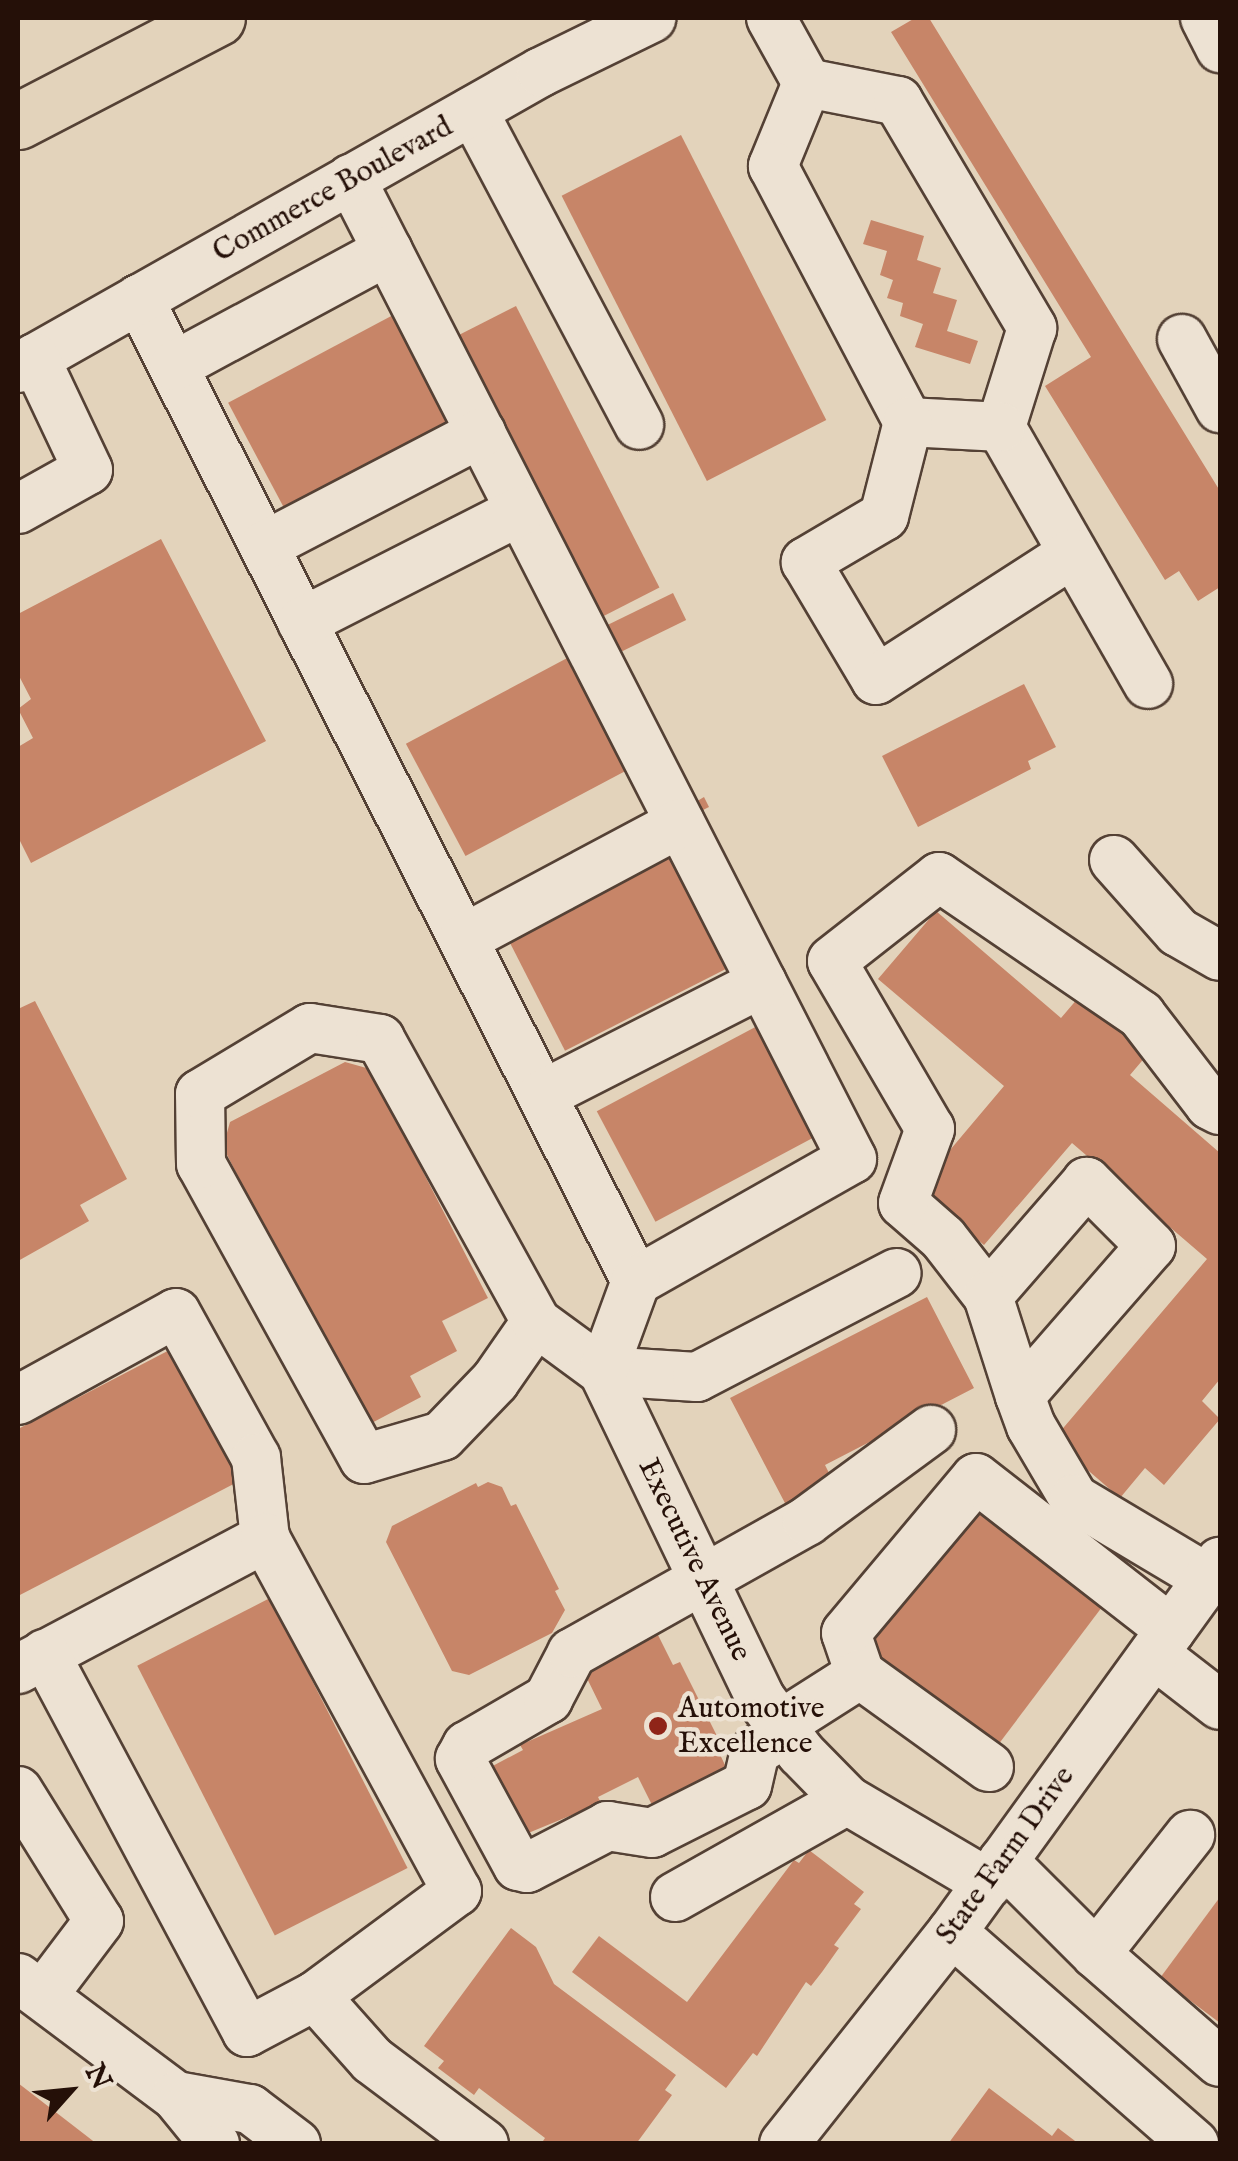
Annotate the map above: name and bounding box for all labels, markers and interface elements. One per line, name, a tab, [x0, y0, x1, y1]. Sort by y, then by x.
street label: Commerce Boulevard	[207, 109, 459, 271]
street label: Executive Avenue	[629, 1453, 759, 1667]
place label: Automotive Excellence	[678, 1691, 825, 1762]
marker: Automotive Excellence	[647, 1715, 669, 1737]
street label: State Farm Drive	[929, 1760, 1083, 1952]
north arrow	[20, 2041, 120, 2141]
text: N	[76, 2058, 118, 2096]

